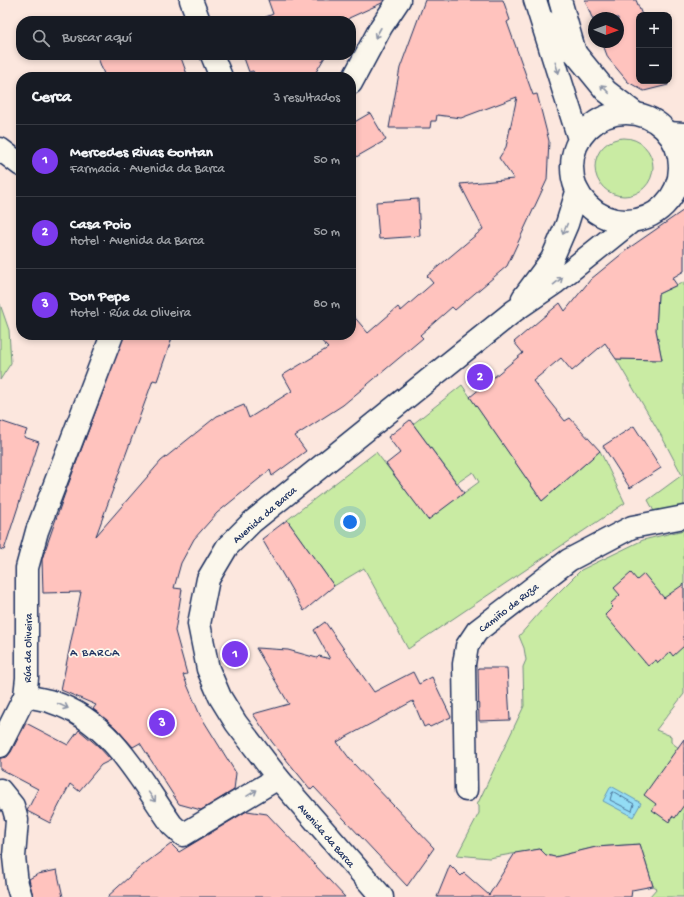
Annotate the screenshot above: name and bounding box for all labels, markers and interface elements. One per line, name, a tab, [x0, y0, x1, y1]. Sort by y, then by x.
north arrow	[588, 12, 624, 48]
map controls	[636, 12, 672, 84]
button: +	[636, 12, 672, 48]
search box	[16, 16, 356, 60]
icon: search	[30, 27, 52, 49]
one-way arrow	[374, 27, 382, 39]
text: Buscar aquí	[62, 29, 132, 47]
button: −	[636, 48, 672, 84]
one-way arrow	[554, 62, 561, 75]
one-way arrow	[600, 84, 610, 94]
text: Cerca	[32, 88, 71, 108]
text: 3 resultados	[273, 91, 340, 106]
text: Mercedes Rivas Gontan	[70, 144, 213, 162]
text: 1	[42, 153, 48, 168]
text: 50 m	[313, 153, 340, 168]
text: Farmacia · Avenida da Barca	[70, 162, 225, 177]
text: Casa Poio	[70, 216, 131, 234]
one-way arrow	[561, 222, 568, 234]
text: 2	[42, 225, 48, 240]
text: 50 m	[313, 225, 340, 240]
text: Hotel · Avenida da Barca	[70, 234, 204, 249]
one-way arrow	[552, 276, 563, 285]
text: Don Pepe	[70, 288, 129, 306]
text: 3	[42, 297, 48, 312]
text: 80 m	[313, 297, 340, 312]
text: Hotel · Rúa da Oliveira	[70, 306, 191, 321]
pin: 2	[467, 362, 493, 392]
street label: Avenida da Barca	[231, 484, 300, 546]
your location	[340, 512, 360, 532]
street label: Camiño de Ruza	[477, 581, 542, 636]
street label: Rúa da Oliveira	[22, 612, 36, 683]
pin: 1	[222, 639, 248, 669]
district label: A BARCA	[70, 647, 120, 661]
one-way arrow	[56, 703, 68, 710]
pin: 3	[149, 708, 175, 738]
one-way arrow	[246, 789, 258, 797]
one-way arrow	[148, 791, 156, 802]
street label: Avenida da Barca	[295, 802, 357, 871]

